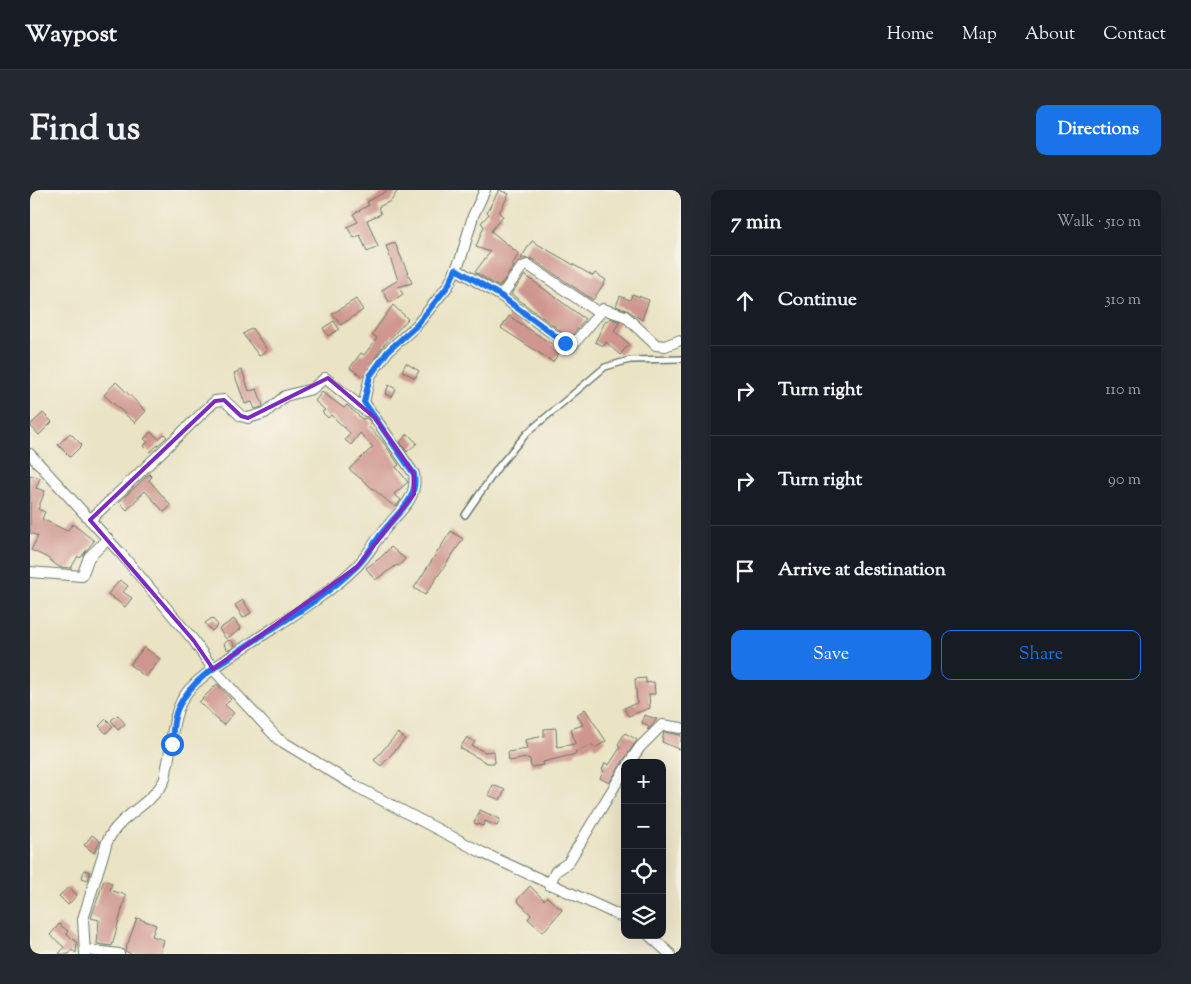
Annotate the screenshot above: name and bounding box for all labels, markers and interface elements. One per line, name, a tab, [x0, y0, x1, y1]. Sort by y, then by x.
text: Waypost	[25, 18, 117, 52]
text: Home	[887, 22, 934, 48]
text: Map	[962, 22, 997, 48]
text: About	[1025, 22, 1075, 48]
text: Contact	[1103, 22, 1166, 48]
text: Find us	[30, 105, 140, 156]
button: Directions	[1036, 105, 1161, 155]
text: 7 min	[731, 208, 782, 238]
text: Walk · 510 m	[1057, 211, 1141, 234]
icon: ahead	[731, 287, 759, 315]
text: Continue	[778, 287, 857, 314]
text: 310 m	[1104, 289, 1141, 312]
route end	[554, 332, 577, 355]
icon: right	[731, 377, 759, 405]
text: Turn right	[778, 377, 862, 404]
text: 110 m	[1105, 379, 1141, 402]
icon: right	[731, 467, 759, 495]
text: Turn right	[778, 467, 862, 494]
text: 90 m	[1108, 469, 1141, 492]
icon: arrive	[731, 557, 759, 585]
text: Arrive at destination	[778, 557, 946, 584]
button: Save	[731, 630, 931, 680]
button: Share	[941, 630, 1141, 680]
route start	[161, 733, 184, 756]
map controls	[621, 759, 666, 939]
button: +	[621, 759, 666, 804]
button: −	[621, 804, 666, 849]
button: locate	[621, 849, 666, 894]
button: layers	[621, 894, 666, 939]

